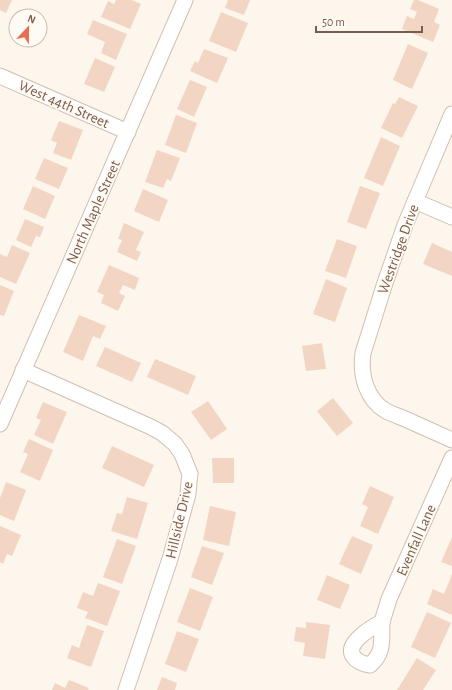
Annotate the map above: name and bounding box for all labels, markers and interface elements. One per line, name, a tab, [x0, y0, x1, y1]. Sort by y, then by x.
north arrow	[8, 8, 48, 48]
scale bar	[316, 8, 422, 34]
text: N	[26, 13, 37, 26]
text: 50 m	[322, 16, 345, 28]
street label: West 44th Street	[16, 78, 111, 131]
street label: North Maple Street	[64, 158, 123, 266]
street label: Westridge Drive	[375, 202, 422, 296]
street label: Hillside Drive	[163, 480, 196, 560]
street label: Evenfall Lane	[394, 502, 439, 578]

